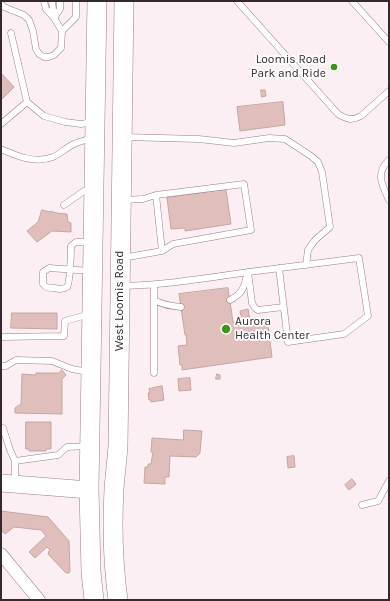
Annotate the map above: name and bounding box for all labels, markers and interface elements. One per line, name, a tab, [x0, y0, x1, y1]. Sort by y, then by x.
place label: Loomis Road Park and Ride	[251, 53, 326, 81]
marker: Loomis Road Park and Ride	[329, 62, 339, 72]
street label: West Loomis Road	[113, 251, 127, 351]
place label: Aurora Health Center	[235, 315, 310, 343]
marker: Aurora Health Center	[220, 323, 232, 335]

